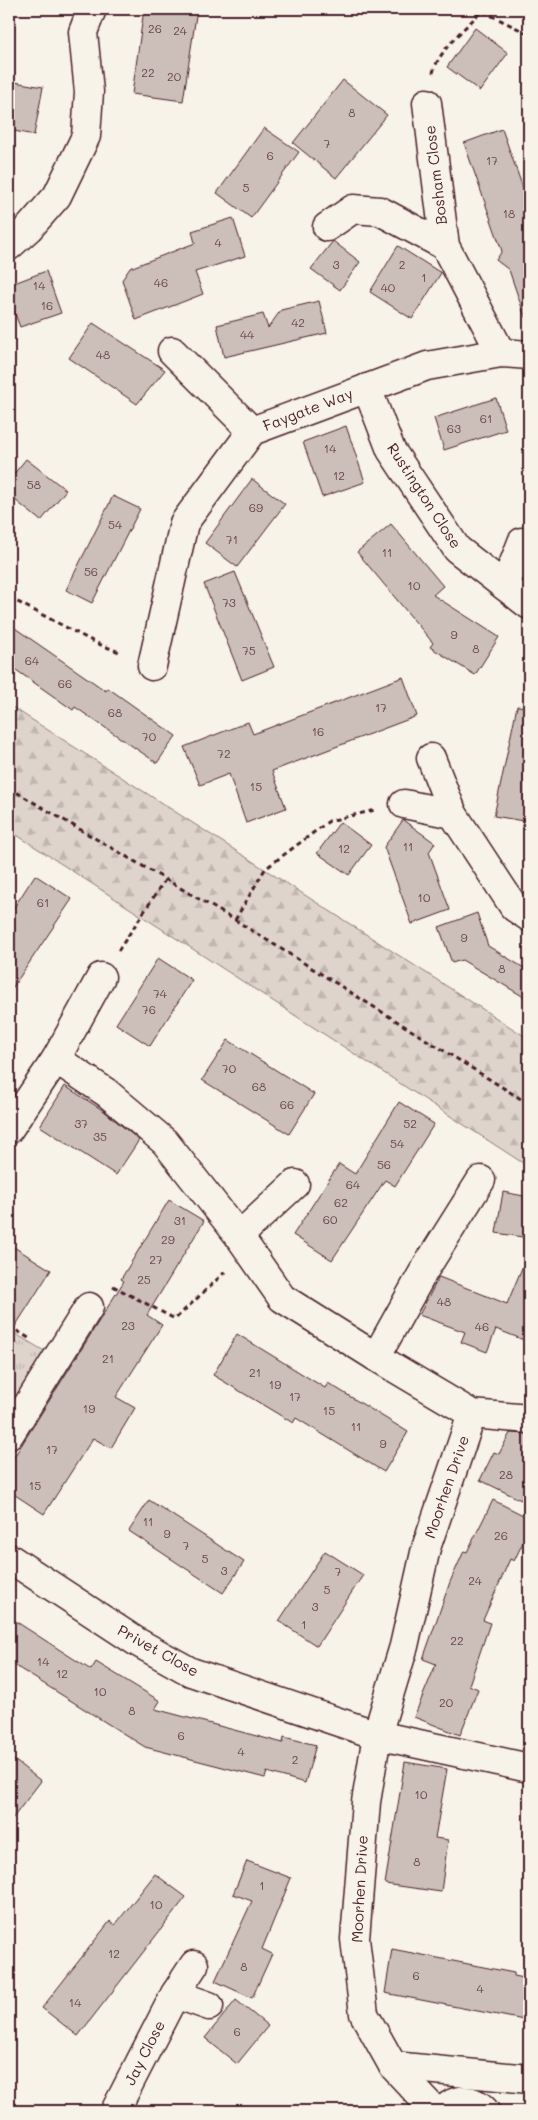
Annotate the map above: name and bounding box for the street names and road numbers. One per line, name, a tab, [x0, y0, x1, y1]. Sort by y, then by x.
street label: Bosham Close	[419, 124, 451, 226]
street label: Faygate Way	[260, 383, 356, 435]
street label: Rustington Close	[383, 439, 466, 552]
street label: Moorhen Drive	[419, 1432, 473, 1541]
street label: Privet Close	[114, 1620, 203, 1681]
street label: Moorhen Drive	[346, 1835, 372, 1943]
street label: Jay Close	[119, 2017, 169, 2088]

